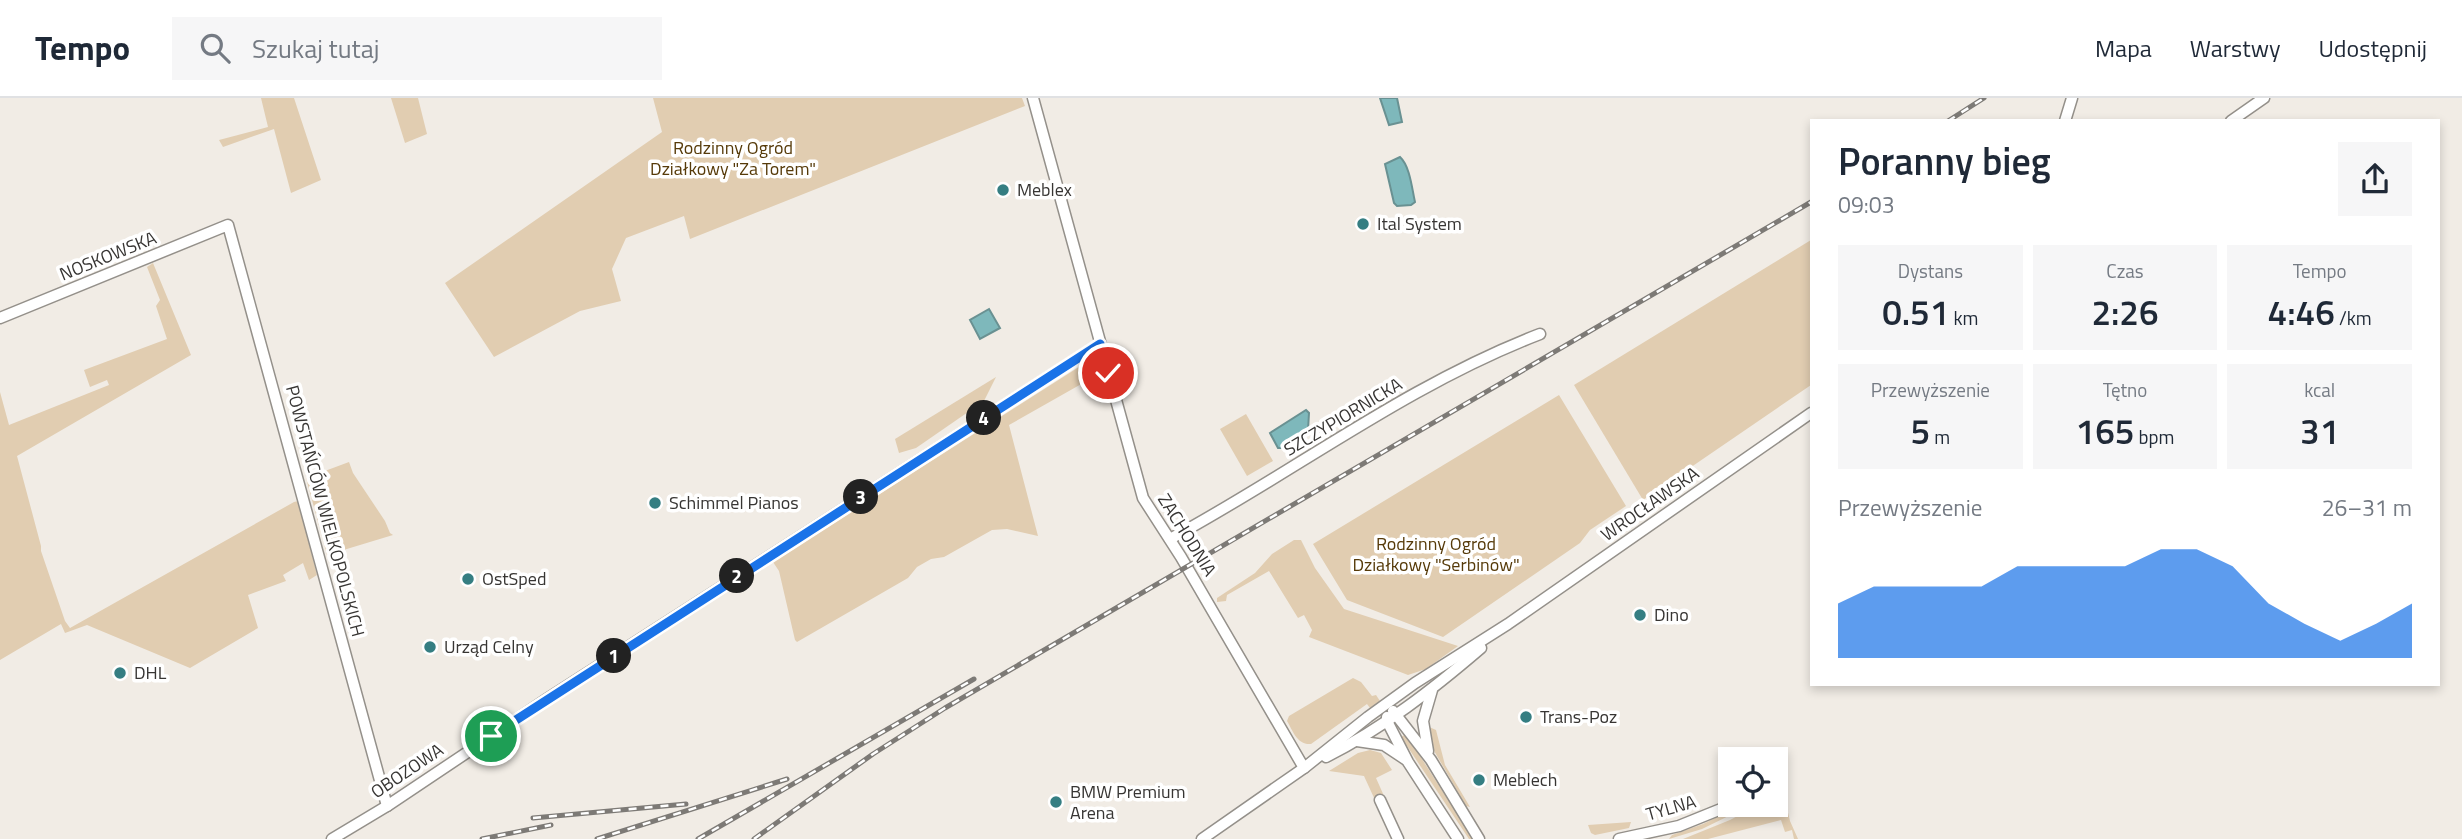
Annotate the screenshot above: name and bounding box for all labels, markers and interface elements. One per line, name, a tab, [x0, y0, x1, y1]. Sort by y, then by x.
search box	[172, 17, 662, 80]
text: Tempo	[35, 23, 130, 73]
icon: search	[196, 29, 234, 67]
text: Szukaj tutaj	[252, 29, 379, 68]
text: Mapa	[2095, 30, 2152, 66]
text: Warstwy	[2190, 30, 2281, 66]
text: Udostępnij	[2319, 30, 2427, 66]
text: Poranny bieg	[1838, 132, 2051, 190]
park label: Rodzinny Ogród Działkowy "Za Torem"	[650, 134, 816, 182]
button: share	[2338, 142, 2412, 216]
place label: Meblex	[1017, 176, 1072, 203]
marker: Meblex	[995, 182, 1011, 198]
text: 09:03	[1838, 187, 1895, 222]
place label: Ital System	[1377, 210, 1462, 237]
marker: Ital System	[1355, 216, 1371, 232]
street label: NOSKOWSKA	[55, 224, 161, 287]
text: Dystans	[1898, 256, 1963, 285]
text: Czas	[2106, 256, 2144, 285]
text: Tempo	[2293, 256, 2347, 285]
text: 0.51	[1882, 285, 1949, 339]
text: 2:26	[2091, 285, 2159, 339]
text: 4:46	[2268, 285, 2335, 339]
text: km	[1949, 303, 1979, 332]
text: /km	[2335, 303, 2372, 332]
pin	[1078, 343, 1138, 403]
icon: check	[1089, 354, 1127, 392]
street label: SZCZYPIORNICKA	[1278, 370, 1407, 463]
text: Przewyższenie	[1871, 375, 1990, 404]
text: Tętno	[2103, 375, 2147, 404]
text: kcal	[2304, 375, 2335, 404]
street label: POWSTAŃCÓW WIELKOPOLSKICH	[279, 382, 372, 640]
pin: 4	[967, 400, 1002, 436]
text: 4	[978, 403, 989, 432]
text: 5	[1910, 404, 1930, 458]
text: 165	[2076, 404, 2134, 458]
text: 31	[2300, 404, 2339, 458]
text: m	[1930, 422, 1950, 451]
text: bpm	[2134, 422, 2174, 451]
street label: WROCŁAWSKA	[1595, 460, 1705, 547]
pin: 3	[844, 480, 878, 514]
text: 3	[855, 482, 866, 511]
street label: ZACHODNIA	[1151, 488, 1224, 582]
place label: Schimmel Pianos	[669, 489, 799, 516]
text: Przewyższenie	[1838, 490, 1982, 525]
text: 26–31 m	[2322, 490, 2412, 525]
marker: Schimmel Pianos	[647, 495, 663, 511]
park label: Rodzinny Ogród Działkowy "Serbinów"	[1352, 530, 1520, 578]
pin: 2	[720, 559, 754, 594]
text: 2	[731, 561, 742, 590]
place label: OstSped	[482, 565, 546, 592]
marker: OstSped	[460, 571, 476, 587]
place label: Dino	[1654, 601, 1689, 628]
marker: Dino	[1632, 607, 1648, 623]
place label: Urząd Celny	[444, 633, 534, 660]
pin: 1	[596, 638, 632, 674]
marker: Urząd Celny	[422, 639, 438, 655]
text: 1	[608, 641, 619, 670]
place label: DHL	[134, 659, 167, 686]
marker: DHL	[112, 665, 128, 681]
place label: Trans-Poz	[1540, 703, 1617, 730]
pin	[461, 706, 521, 766]
marker: Trans-Poz	[1518, 709, 1534, 725]
icon: arrive	[472, 717, 510, 755]
street label: OBOZOWA	[365, 736, 449, 805]
map controls	[1718, 747, 1788, 817]
button: locate	[1718, 747, 1788, 817]
place label: Meblech	[1493, 766, 1557, 793]
marker: Meblech	[1471, 772, 1487, 788]
place label: BMW Premium Arena	[1070, 778, 1186, 826]
street label: TYLNA	[1643, 787, 1699, 827]
marker: BMW Premium Arena	[1048, 794, 1064, 810]

